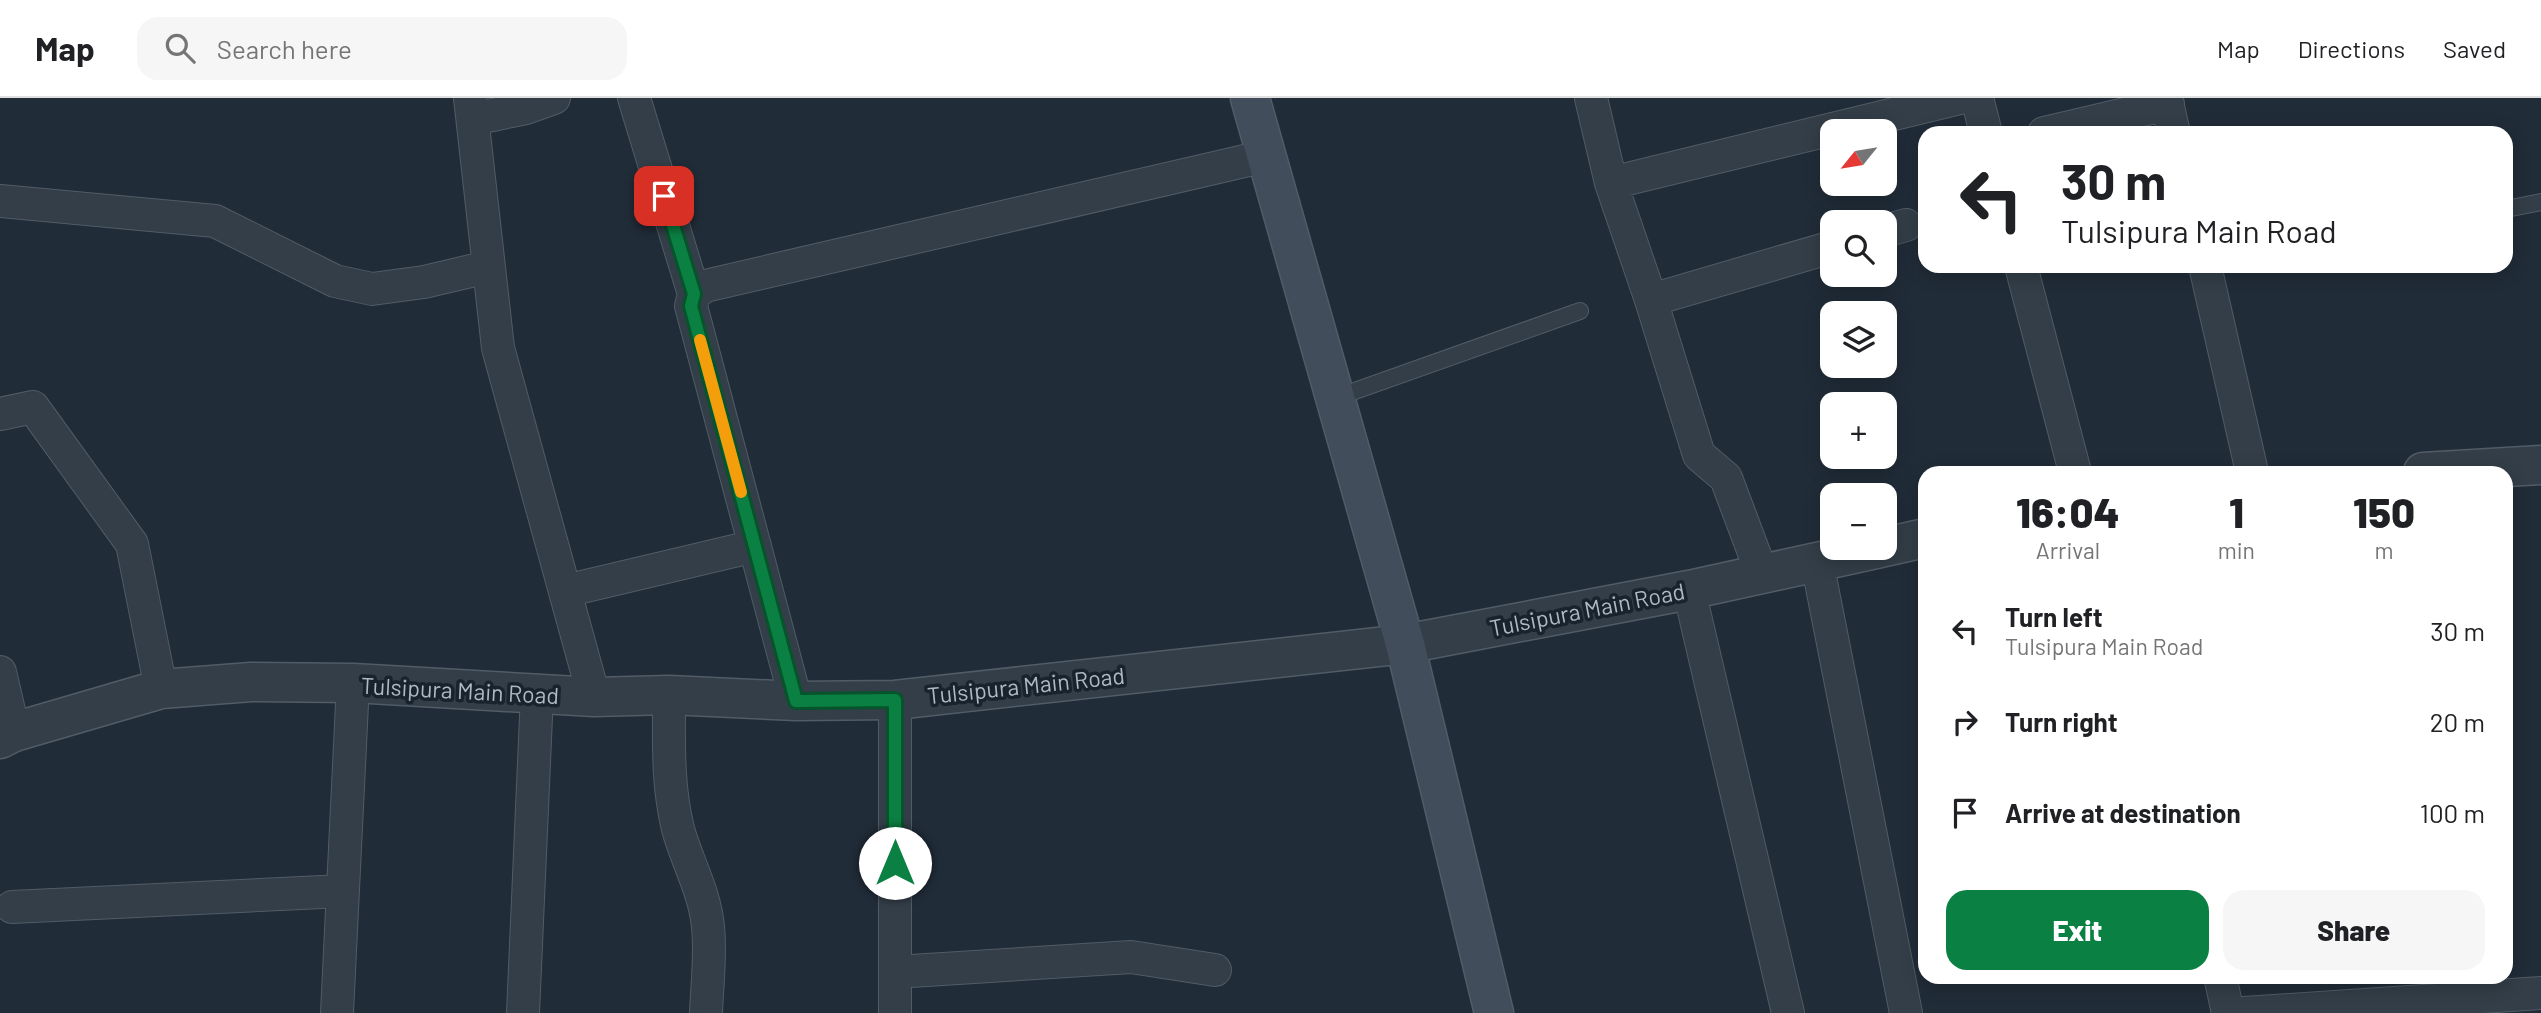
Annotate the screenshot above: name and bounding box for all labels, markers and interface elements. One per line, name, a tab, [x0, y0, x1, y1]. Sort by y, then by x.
search box	[137, 17, 627, 80]
text: Map	[35, 28, 95, 68]
icon: search	[161, 29, 199, 67]
text: Search here	[217, 33, 352, 64]
text: Map	[2217, 34, 2260, 63]
text: Directions	[2298, 34, 2405, 63]
text: Saved	[2443, 34, 2506, 63]
north arrow	[1820, 119, 1897, 196]
map controls	[1820, 119, 1897, 560]
text: 30 m	[2061, 151, 2166, 210]
icon: left	[1946, 154, 2037, 245]
pin	[634, 166, 694, 226]
icon: arrive	[645, 177, 683, 215]
button: search	[1820, 210, 1897, 287]
text: Tulsipura Main Road	[2061, 211, 2337, 249]
button: layers	[1820, 301, 1897, 378]
button: +	[1820, 392, 1897, 469]
button: −	[1820, 483, 1897, 560]
text: 16:04	[2016, 486, 2120, 536]
text: 1	[2229, 486, 2244, 536]
text: 150	[2353, 486, 2415, 536]
text: Arrival	[2036, 536, 2100, 564]
text: min	[2218, 536, 2255, 564]
text: m	[2374, 536, 2394, 564]
street label: Tulsipura Main Road	[1487, 576, 1687, 642]
text: Turn left	[2005, 601, 2103, 632]
icon: left	[1946, 612, 1984, 650]
text: 30 m	[2430, 615, 2485, 646]
text: Tulsipura Main Road	[2005, 632, 2203, 660]
street label: Tulsipura Main Road	[926, 661, 1126, 709]
street label: Tulsipura Main Road	[360, 671, 560, 709]
icon: right	[1946, 703, 1984, 741]
text: Turn right	[2005, 706, 2118, 737]
text: 20 m	[2430, 706, 2485, 737]
icon: arrive	[1946, 794, 1984, 832]
text: Arrive at destination	[2005, 797, 2241, 828]
text: 100 m	[2420, 797, 2485, 828]
position arrow	[858, 826, 932, 900]
button: Exit	[1946, 890, 2209, 970]
button: Share	[2223, 890, 2485, 970]

